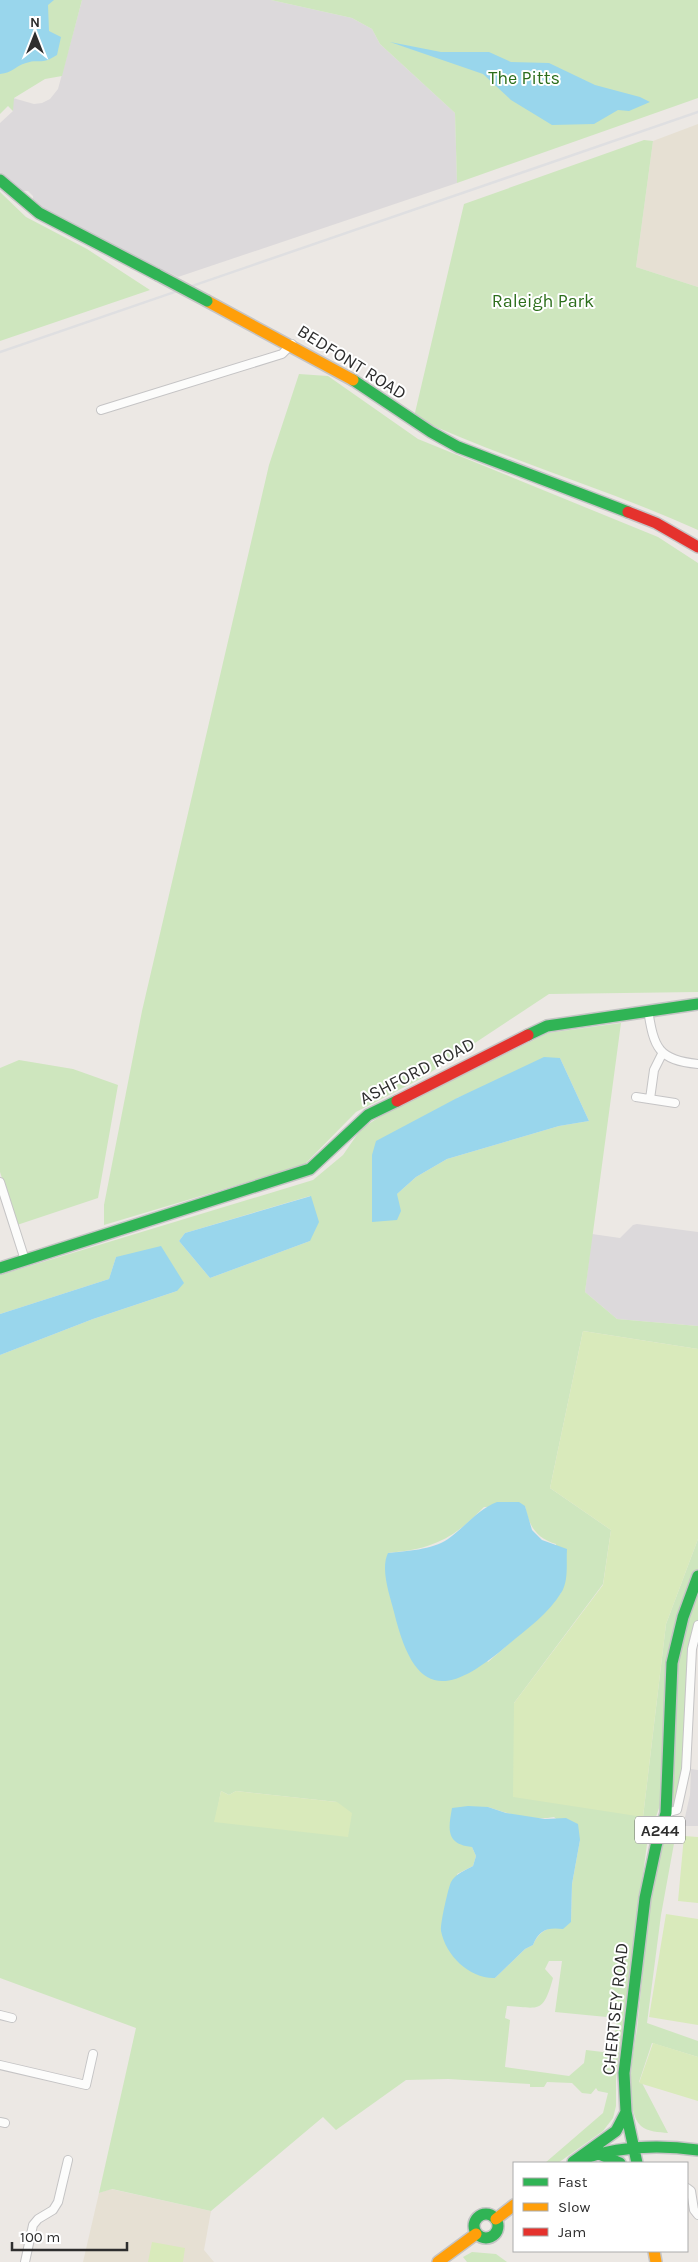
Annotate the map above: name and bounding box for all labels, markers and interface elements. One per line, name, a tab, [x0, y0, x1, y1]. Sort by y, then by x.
north arrow	[10, 10, 60, 60]
text: N	[30, 14, 40, 31]
park label: The Pitts	[488, 67, 560, 89]
park label: Raleigh Park	[492, 290, 594, 312]
street label: BEDFONT ROAD	[293, 320, 411, 404]
street label: ASHFORD ROAD	[356, 1033, 478, 1109]
road number: A244	[635, 1816, 685, 1844]
street label: CHERTSEY ROAD	[597, 1942, 633, 2076]
legend	[513, 2162, 688, 2252]
text: Fast	[558, 2173, 588, 2191]
text: Slow	[558, 2198, 590, 2216]
scale bar	[12, 2220, 128, 2252]
text: Jam	[558, 2223, 586, 2241]
text: 100 m	[20, 2228, 60, 2246]

